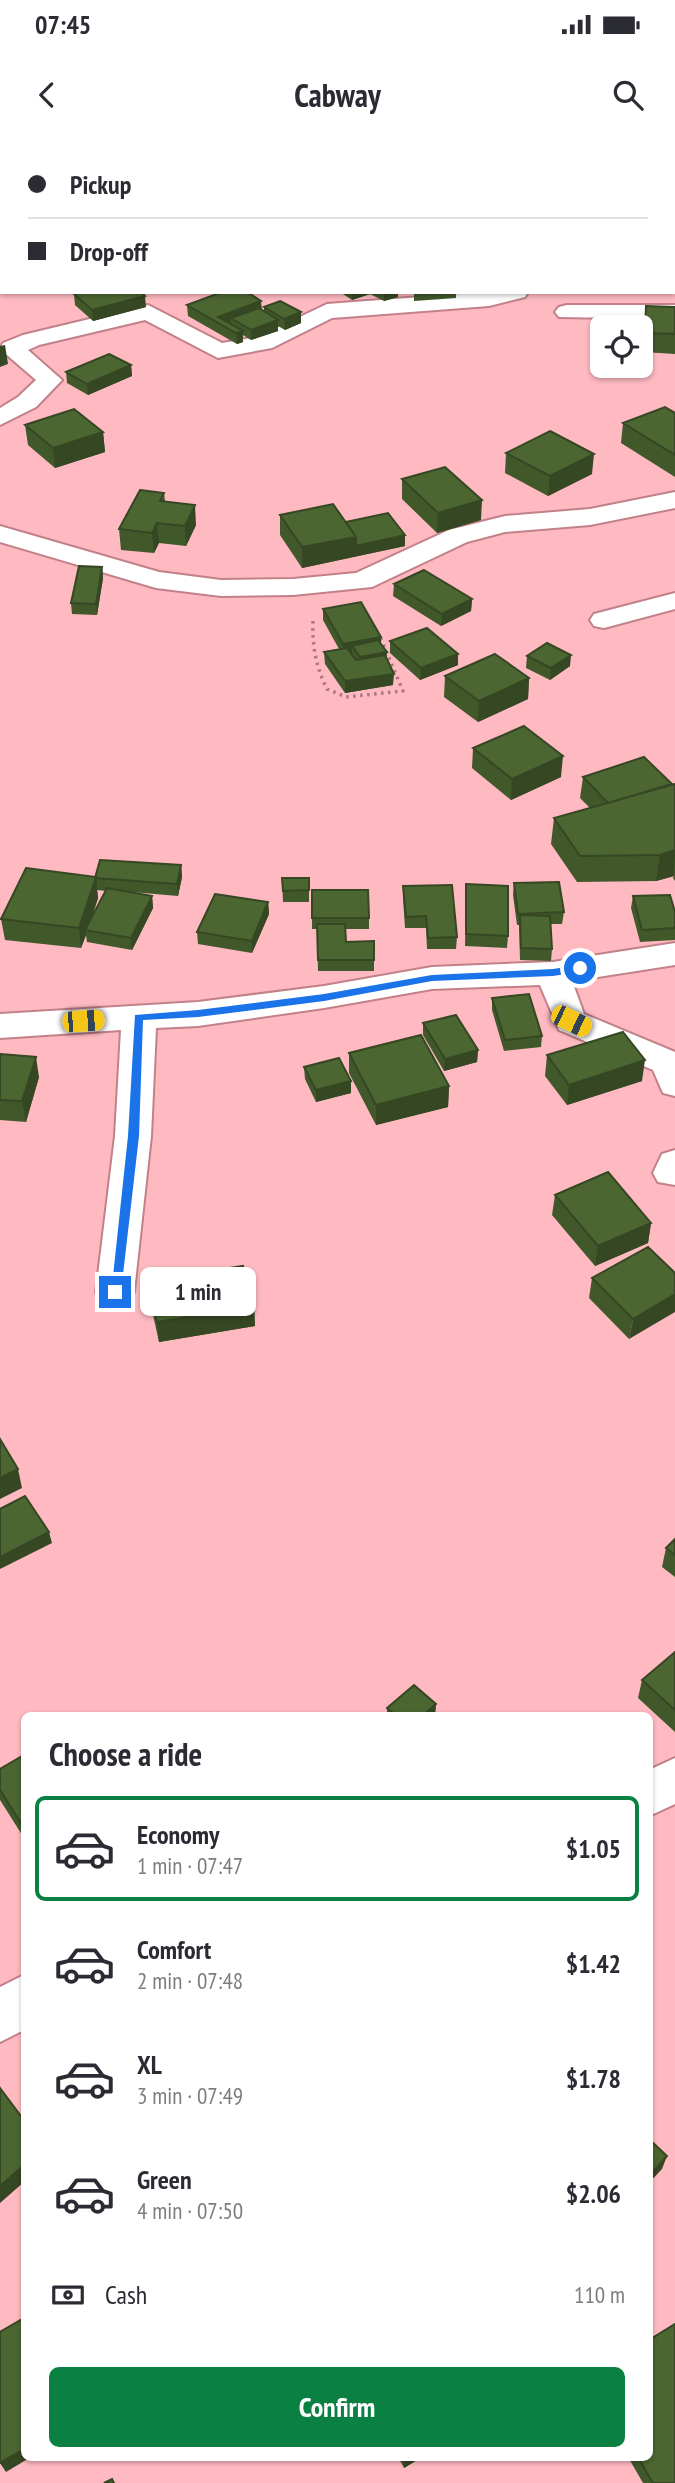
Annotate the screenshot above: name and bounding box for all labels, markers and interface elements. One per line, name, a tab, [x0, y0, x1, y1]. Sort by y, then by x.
text: 07:45	[35, 8, 91, 41]
text: Cabway	[294, 74, 381, 116]
icon: back	[28, 76, 66, 114]
icon: search	[609, 76, 647, 114]
text: Pickup	[70, 168, 131, 201]
text: Drop-off	[70, 235, 148, 268]
map controls	[590, 315, 653, 378]
button: locate	[590, 315, 653, 378]
route start	[564, 952, 596, 984]
car	[548, 1002, 595, 1040]
car	[62, 1009, 105, 1033]
callout: 1 min	[140, 1268, 255, 1316]
route end	[99, 1276, 131, 1308]
text: 1 min	[175, 1277, 221, 1306]
text: Choose a ride	[49, 1733, 202, 1775]
icon: car	[53, 1817, 116, 1880]
text: Economy	[137, 1818, 219, 1851]
text: $1.05	[566, 1832, 621, 1865]
text: 1 min · 07:47	[137, 1851, 243, 1880]
icon: car	[53, 1932, 116, 1995]
text: Comfort	[137, 1933, 211, 1966]
text: $1.42	[566, 1947, 621, 1980]
text: 2 min · 07:48	[137, 1966, 243, 1995]
icon: car	[53, 2047, 116, 2110]
text: XL	[137, 2048, 162, 2081]
text: $1.78	[566, 2062, 621, 2095]
text: 3 min · 07:49	[137, 2081, 243, 2110]
icon: car	[53, 2162, 116, 2225]
text: Green	[137, 2163, 192, 2196]
text: $2.06	[566, 2177, 621, 2210]
text: 4 min · 07:50	[137, 2196, 243, 2225]
icon: cash	[49, 2276, 87, 2314]
text: Cash	[105, 2278, 147, 2311]
text: 110 m	[574, 2280, 625, 2309]
button: Confirm	[49, 2367, 625, 2447]

